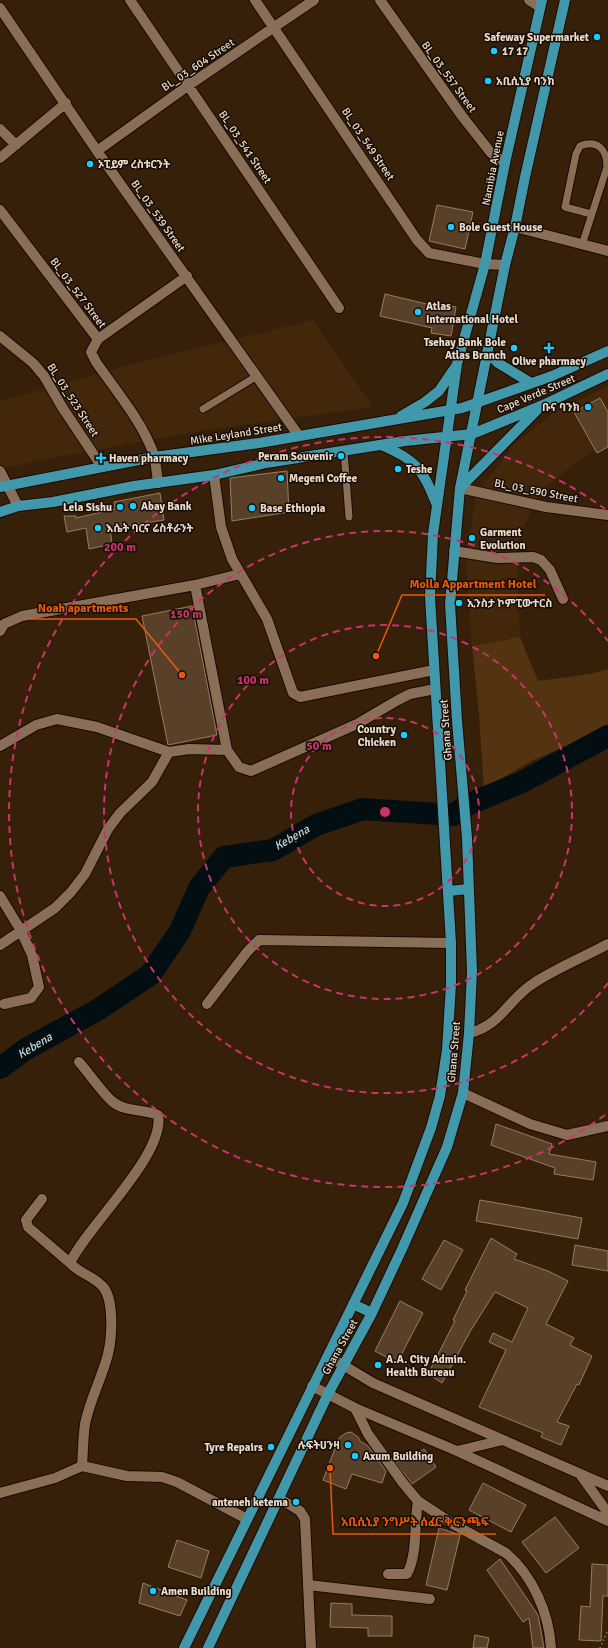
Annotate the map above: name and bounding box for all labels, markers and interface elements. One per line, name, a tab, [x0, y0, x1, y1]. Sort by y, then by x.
place label: Safeway Supermarket	[484, 31, 589, 44]
marker: Safeway Supermarket	[592, 32, 602, 42]
street label: BL_03_604 Street	[159, 36, 237, 94]
street label: BL_03_557 Street	[419, 39, 479, 115]
place label: 17 17	[502, 45, 528, 58]
marker: 17 17	[489, 46, 499, 56]
place label: አቢሲኒያ ባንክ	[496, 75, 555, 88]
marker: አቢሲኒያ ባንክ	[483, 76, 493, 86]
street label: BL_03_549 Street	[339, 105, 397, 183]
street label: BL_03_541 Street	[216, 108, 274, 186]
street label: Namibia Avenue	[479, 129, 507, 207]
place label: ኦፒይም ረስቱርንት	[98, 158, 170, 171]
marker: ኦፒይም ረስቱርንት	[85, 159, 95, 169]
street label: BL_03_539 Street	[128, 178, 188, 255]
place label: Bole Guest House	[459, 221, 543, 234]
marker: Bole Guest House	[446, 222, 456, 232]
street label: BL_03_527 Street	[47, 255, 109, 331]
place label: Atlas International Hotel	[426, 300, 518, 326]
marker: Atlas International Hotel	[413, 307, 423, 317]
place label: Tsehay Bank Bole Atlas Branch	[424, 336, 507, 362]
marker: Tsehay Bank Bole Atlas Branch	[509, 343, 519, 353]
marker: Olive pharmacy	[544, 343, 554, 353]
place label: Olive pharmacy	[512, 355, 587, 368]
street label: BL_03_523 Street	[44, 361, 102, 439]
street label: Cape Verde Street	[495, 372, 577, 416]
place label: ቡና ባንክ	[542, 401, 580, 414]
marker: ቡና ባንክ	[583, 402, 593, 412]
street label: Mike Leyland Street	[189, 420, 283, 448]
place label: Peram Souvenir	[258, 450, 334, 463]
marker: Peram Souvenir	[336, 451, 346, 461]
place label: Haven pharmacy	[109, 452, 189, 465]
marker: Haven pharmacy	[96, 453, 106, 463]
place label: Teshe	[406, 463, 433, 476]
marker: Teshe	[393, 464, 403, 474]
place label: Megeni Coffee	[289, 472, 358, 485]
marker: Megeni Coffee	[276, 473, 286, 483]
street label: BL_03_590 Street	[493, 477, 579, 505]
place label: Abay Bank	[141, 500, 192, 513]
place label: Lela Sishu	[63, 501, 112, 514]
marker: Abay Bank	[128, 501, 138, 511]
marker: Lela Sishu	[115, 502, 125, 512]
place label: Base Ethiopia	[260, 502, 326, 515]
marker: Base Ethiopia	[247, 503, 257, 513]
place label: እሴት ባርና ሬስቶራንት	[106, 522, 194, 535]
marker: እሴት ባርና ሬስቶራንት	[93, 523, 103, 533]
place label: Garment Evolution	[480, 526, 526, 552]
marker: Garment Evolution	[467, 533, 477, 543]
text: 200 m	[104, 540, 136, 555]
callout: Molla Appartment Hotel	[402, 571, 545, 595]
text: Molla Appartment Hotel	[410, 577, 537, 592]
callout: Noah apartments	[30, 595, 136, 619]
place label: ኢንስታ ኮምፒውተርስ	[467, 597, 552, 610]
marker: ኢንስታ ኮምፒውተርስ	[454, 598, 464, 608]
text: Noah apartments	[38, 601, 129, 616]
text: 150 m	[170, 607, 202, 622]
text: 100 m	[237, 673, 269, 688]
street label: Ghana Street	[437, 699, 455, 761]
place label: Country Chicken	[357, 723, 397, 749]
marker: Country Chicken	[399, 730, 409, 740]
text: 50 m	[306, 739, 332, 754]
centre of rings	[378, 805, 392, 819]
water label: Kebena	[272, 822, 313, 854]
street label: Ghana Street	[445, 1021, 463, 1083]
water label: Kebena	[15, 1029, 56, 1062]
street label: Ghana Street	[319, 1317, 361, 1377]
place label: A.A. City Admin. Health Bureau	[386, 1353, 466, 1379]
marker: A.A. City Admin. Health Bureau	[373, 1360, 383, 1370]
place label: ሉፍትሀንዛ	[298, 1439, 340, 1452]
marker: ሉፍትሀንዛ	[343, 1440, 353, 1450]
place label: Tyre Repairs	[204, 1441, 263, 1454]
marker: Tyre Repairs	[266, 1442, 276, 1452]
place label: Axum Building	[363, 1450, 433, 1463]
marker: Axum Building	[350, 1451, 360, 1461]
place label: anteneh ketema	[212, 1496, 288, 1509]
marker: anteneh ketema	[291, 1497, 301, 1507]
callout: አቢሲኒያ ንግሥት ሰፈር ቅርንጫፍ	[333, 1510, 496, 1534]
text: አቢሲኒያ ንግሥት ሰፈር ቅርንጫፍ	[341, 1515, 489, 1530]
place label: Amen Building	[161, 1585, 231, 1598]
marker: Amen Building	[148, 1586, 158, 1596]

